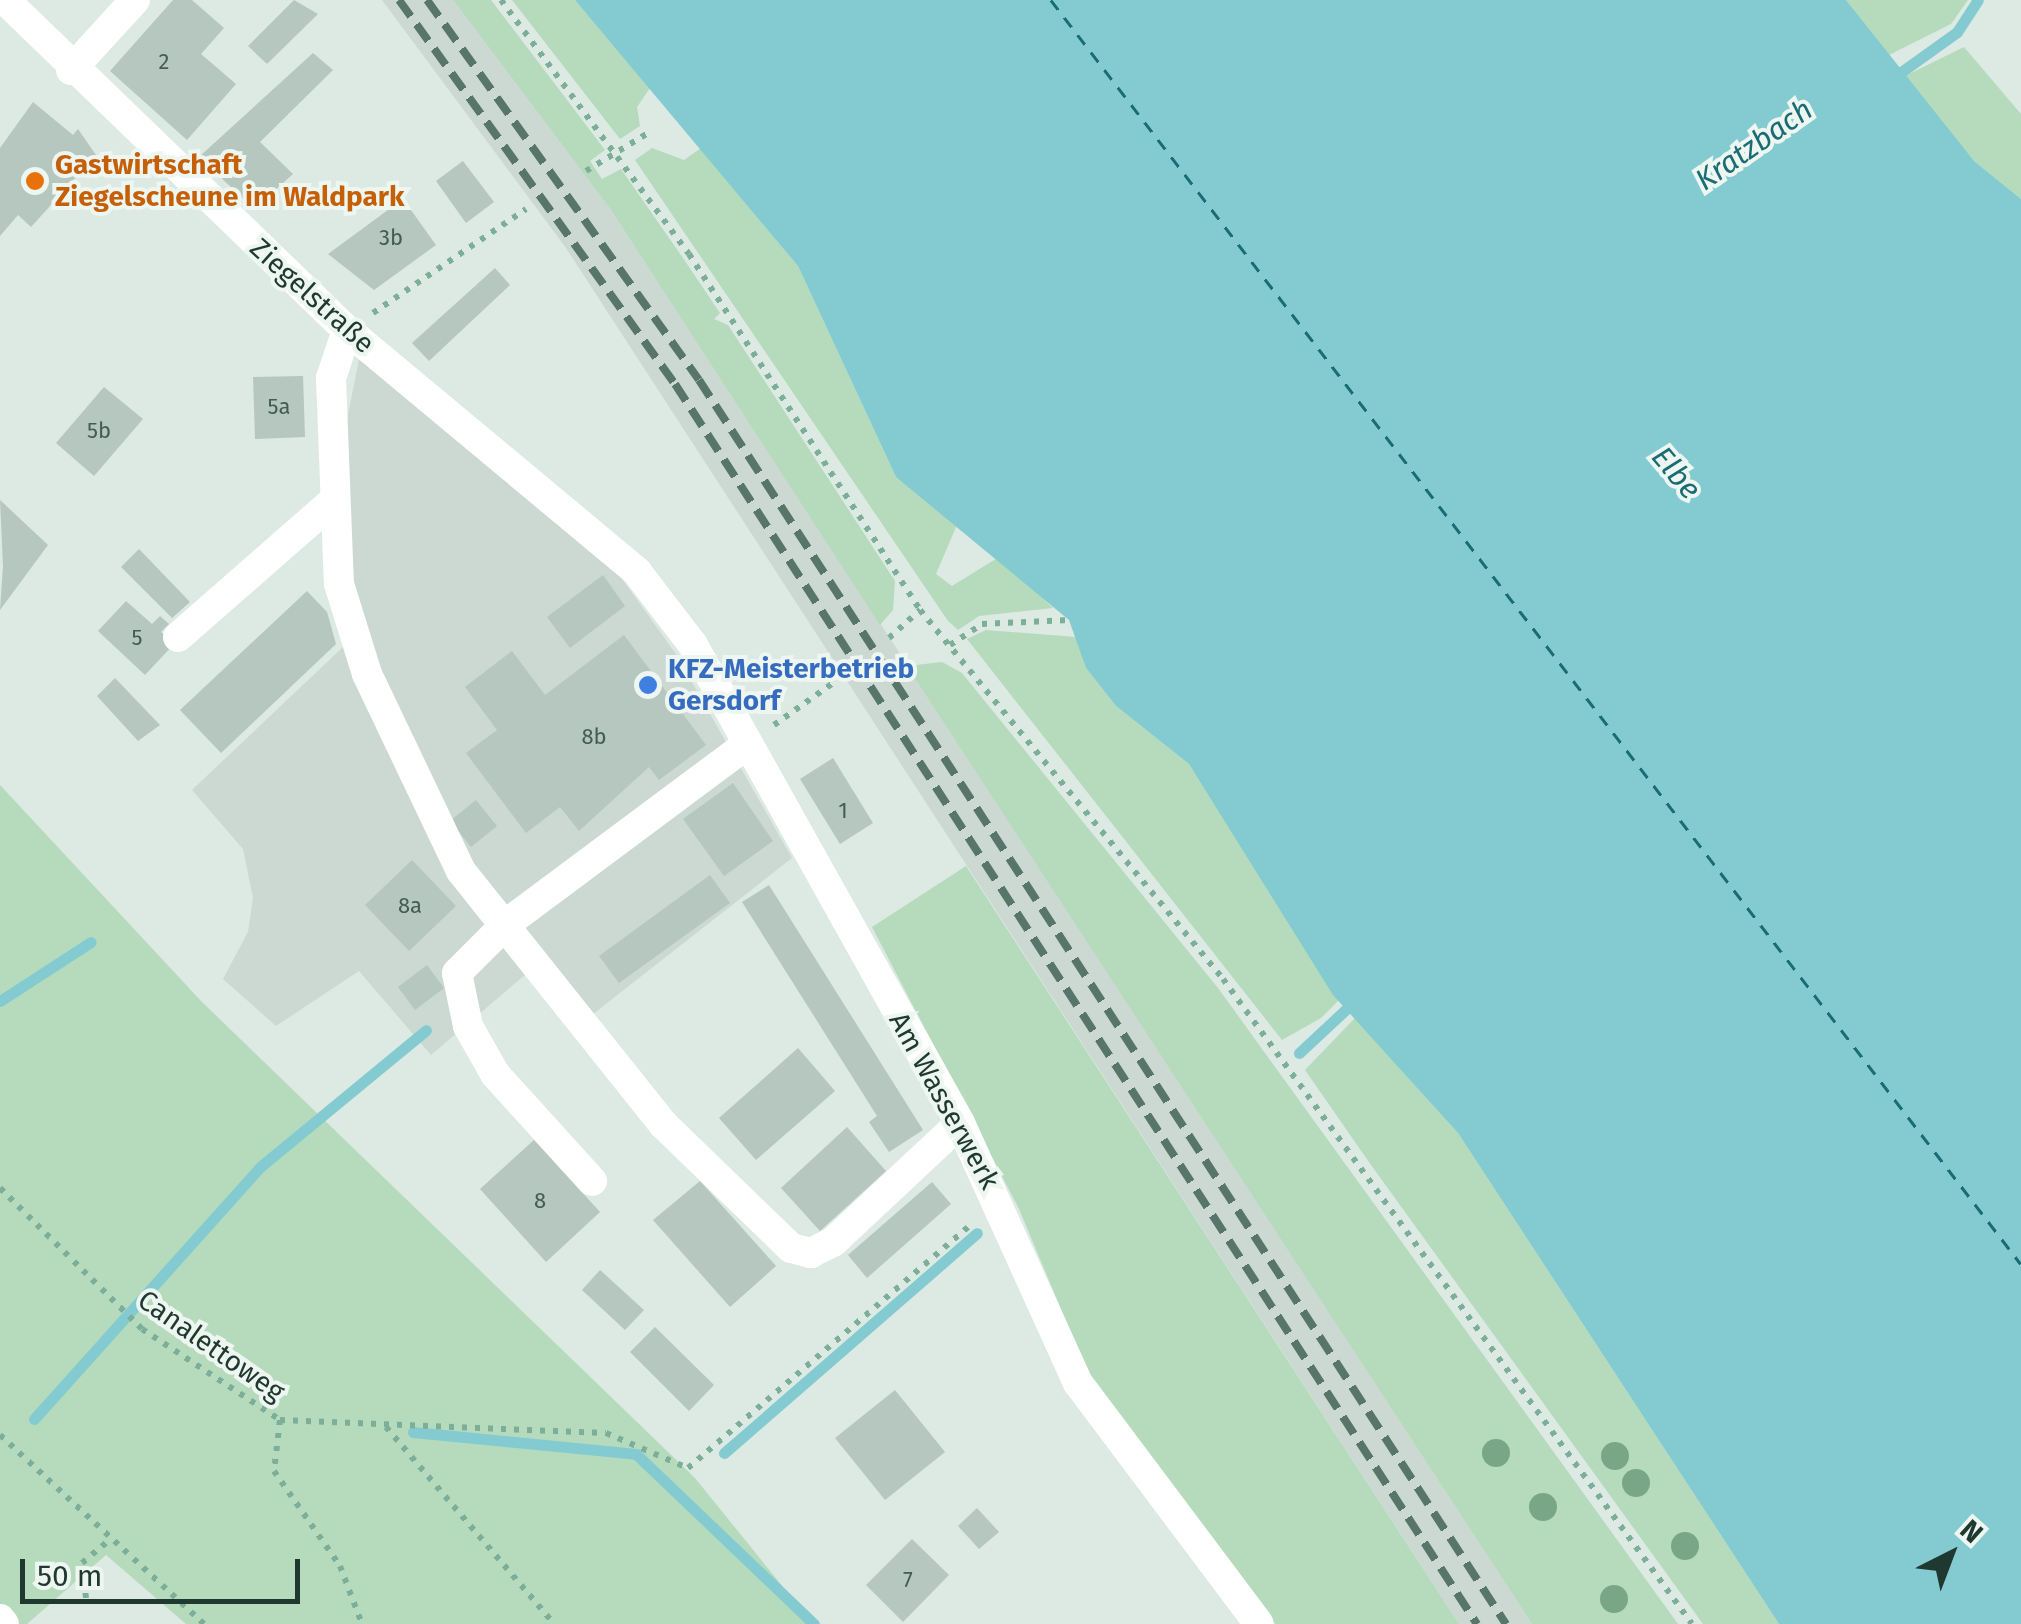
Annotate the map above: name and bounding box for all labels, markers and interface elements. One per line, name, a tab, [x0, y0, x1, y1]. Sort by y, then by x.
house number: 2	[159, 49, 169, 75]
water label: Kratzbach	[1689, 92, 1819, 198]
place label: Gastwirtschaft Ziegelscheune im Waldpark	[55, 148, 405, 214]
marker: Gastwirtschaft Ziegelscheune im Waldpark	[24, 170, 46, 192]
house number: 3b	[379, 225, 403, 251]
street label: Ziegelstraße	[243, 232, 381, 360]
house number: 5a	[268, 394, 290, 420]
house number: 5b	[87, 418, 111, 444]
water label: Elbe	[1644, 440, 1708, 506]
house number: 5	[131, 625, 143, 651]
place label: KFZ-Meisterbetrieb Gersdorf	[668, 652, 914, 718]
marker: KFZ-Meisterbetrieb Gersdorf	[637, 674, 659, 696]
house number: 8b	[581, 724, 607, 750]
house number: 1	[838, 798, 848, 824]
house number: 8a	[398, 893, 422, 919]
street label: Am Wasserwerk	[882, 1007, 1006, 1195]
house number: 8	[534, 1188, 546, 1214]
street label: Canalettoweg	[131, 1283, 291, 1409]
north arrow	[1901, 1504, 2001, 1604]
text: N	[1953, 1513, 1989, 1550]
scale bar	[25, 1539, 305, 1601]
text: 50 m	[37, 1558, 102, 1594]
house number: 7	[903, 1567, 913, 1593]

